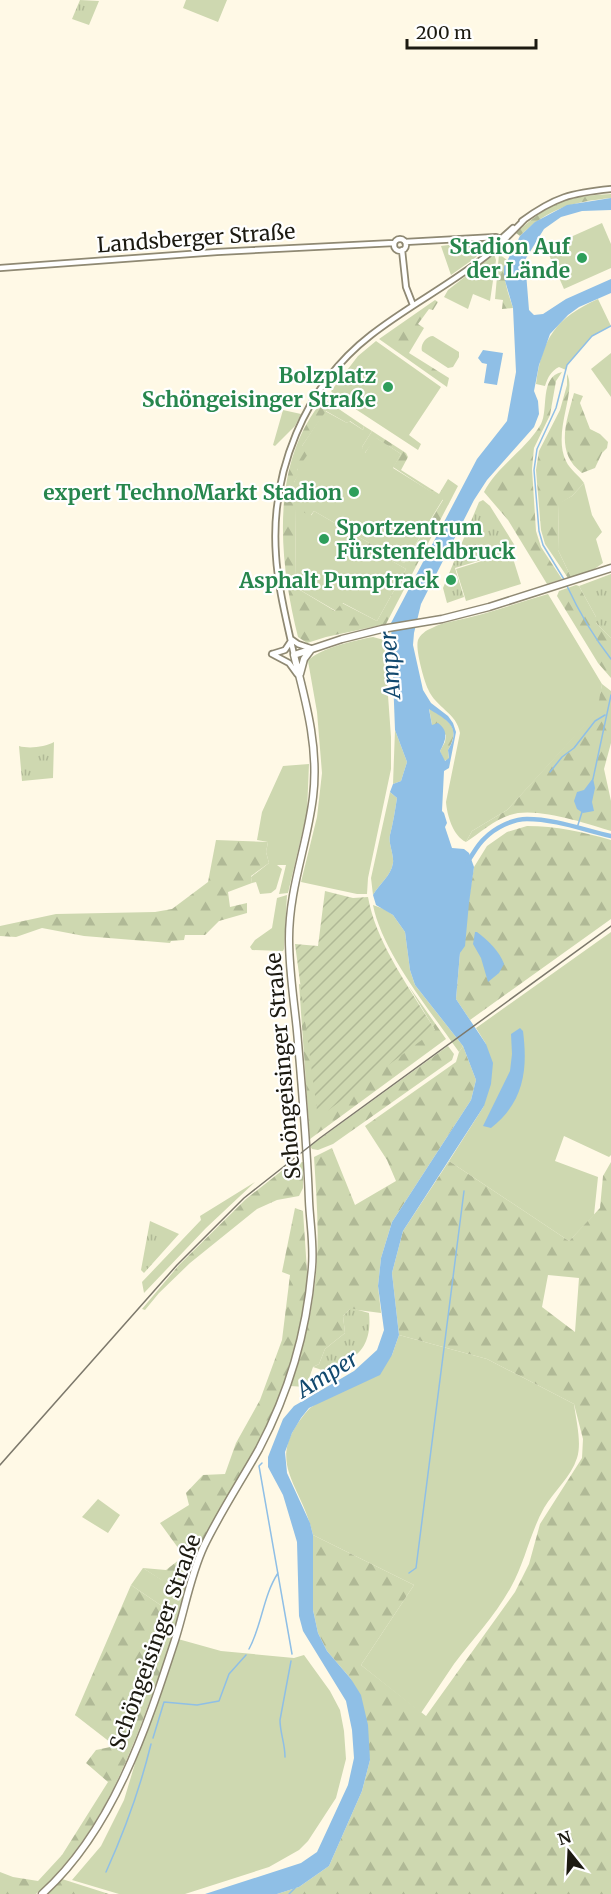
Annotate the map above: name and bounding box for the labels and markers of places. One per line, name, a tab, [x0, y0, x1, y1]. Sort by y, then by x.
place label: Stadion Auf der Lände	[449, 233, 572, 284]
marker: Stadion Auf der Lände	[575, 251, 589, 265]
place label: Bolzplatz Schöngeisinger Straße	[142, 362, 376, 413]
marker: Bolzplatz Schöngeisinger Straße	[381, 380, 395, 394]
place label: expert TechnoMarkt Stadion	[43, 479, 342, 506]
marker: expert TechnoMarkt Stadion	[347, 485, 361, 499]
place label: Sportzentrum Fürstenfeldbruck	[336, 514, 516, 565]
marker: Sportzentrum Fürstenfeldbruck	[317, 532, 331, 546]
place label: Asphalt Pumptrack	[238, 567, 439, 594]
marker: Asphalt Pumptrack	[444, 573, 458, 587]

